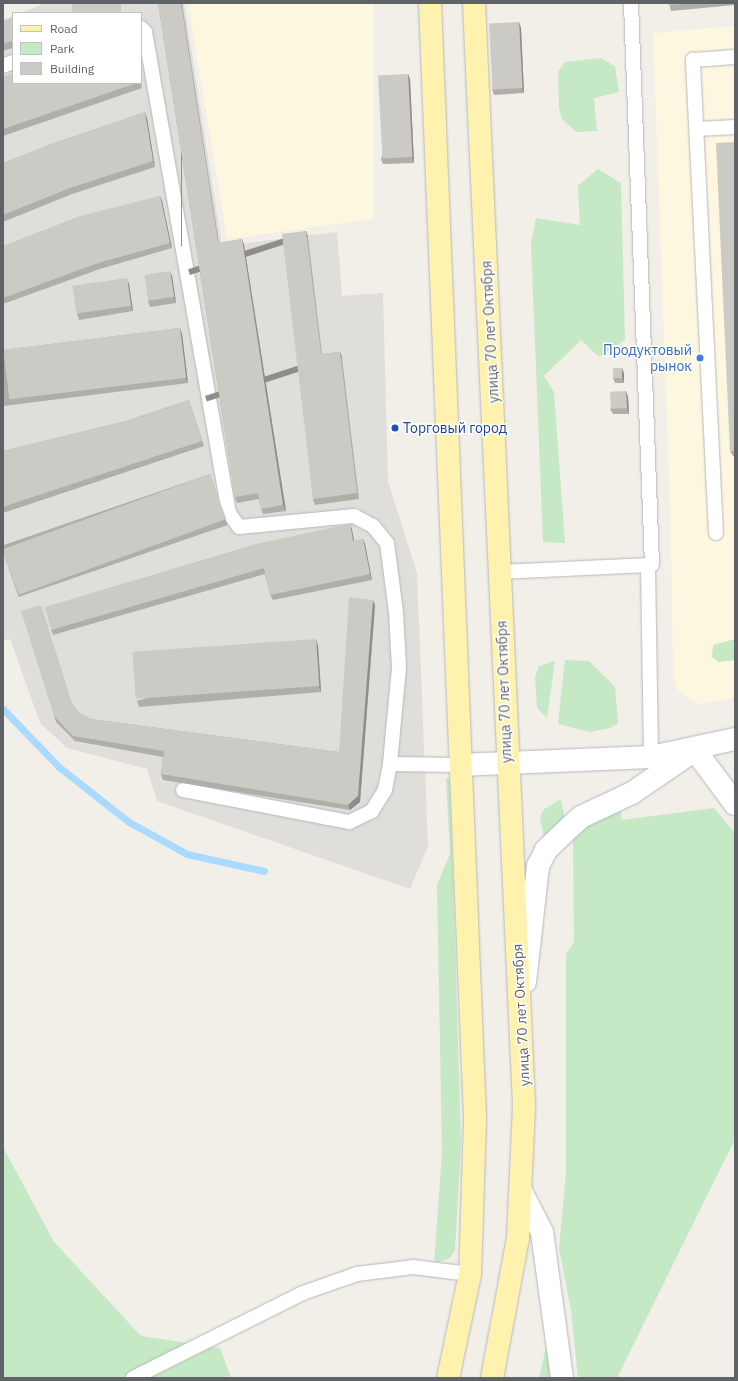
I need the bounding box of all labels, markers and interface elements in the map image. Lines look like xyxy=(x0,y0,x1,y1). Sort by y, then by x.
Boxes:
legend xyxy=(12,12,142,84)
text: Road xyxy=(50,21,78,36)
text: Park xyxy=(50,41,74,56)
text: Building xyxy=(50,61,94,76)
street label: улица 70 лет Октября xyxy=(478,260,502,404)
place label: Продуктовый рынок xyxy=(603,342,692,374)
marker: Продуктовый рынок xyxy=(695,353,705,363)
place label: Торговый город xyxy=(403,420,507,436)
marker: Торговый город xyxy=(390,423,400,433)
street label: улица 70 лет Октября xyxy=(493,620,515,764)
street label: улица 70 лет Октября xyxy=(509,943,533,1087)

